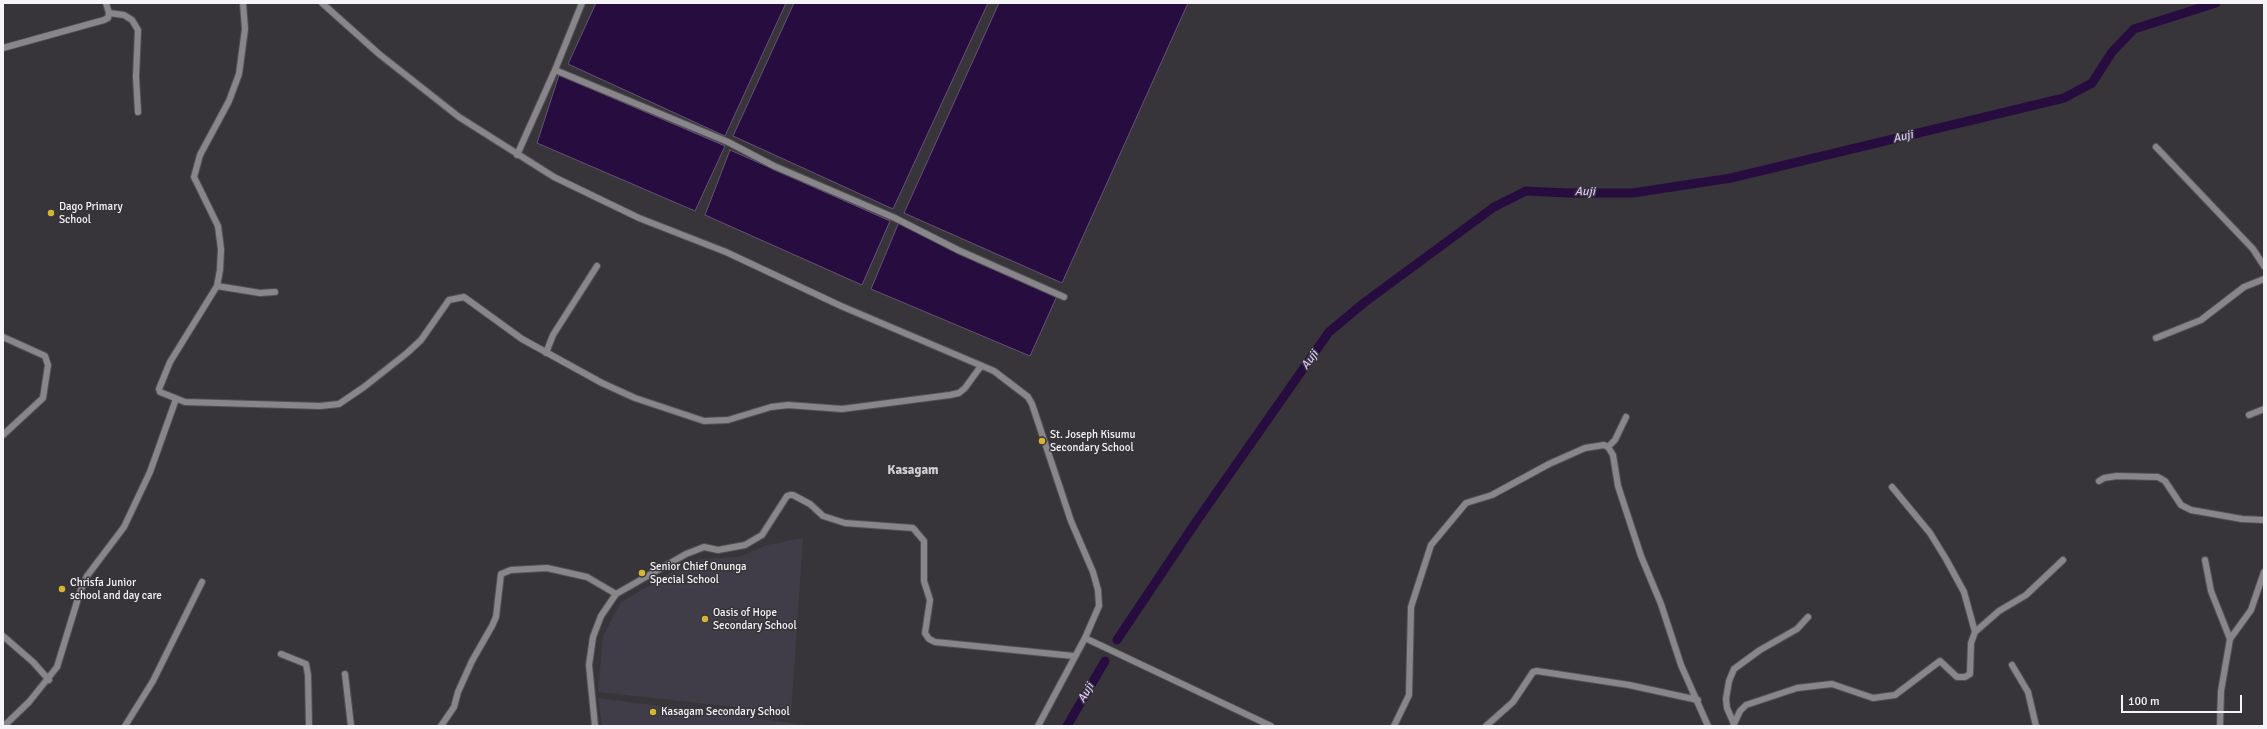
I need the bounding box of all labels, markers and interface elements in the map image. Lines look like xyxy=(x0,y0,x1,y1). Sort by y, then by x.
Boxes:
water label: Auji xyxy=(1891,128,1915,146)
water label: Auji xyxy=(1575,185,1595,199)
place label: Dago Primary School xyxy=(59,200,123,226)
marker: Dago Primary School xyxy=(46,208,56,218)
water label: Auji xyxy=(1298,348,1322,372)
place label: St. Joseph Kisumu Secondary School xyxy=(1050,428,1136,454)
marker: St. Joseph Kisumu Secondary School xyxy=(1037,436,1047,446)
district label: Kasagam xyxy=(887,463,939,479)
place label: Senior Chief Onunga Special School xyxy=(650,560,747,586)
marker: Senior Chief Onunga Special School xyxy=(637,568,647,578)
place label: Chrisfa Junior school and day care xyxy=(70,576,162,602)
marker: Chrisfa Junior school and day care xyxy=(57,584,67,594)
place label: Oasis of Hope Secondary School xyxy=(713,606,797,632)
marker: Oasis of Hope Secondary School xyxy=(700,614,710,624)
water label: Auji xyxy=(1075,681,1097,705)
scale bar xyxy=(2123,687,2244,713)
text: 100 m xyxy=(2128,694,2160,709)
place label: Kasagam Secondary School xyxy=(661,705,790,719)
marker: Kasagam Secondary School xyxy=(648,707,658,717)

